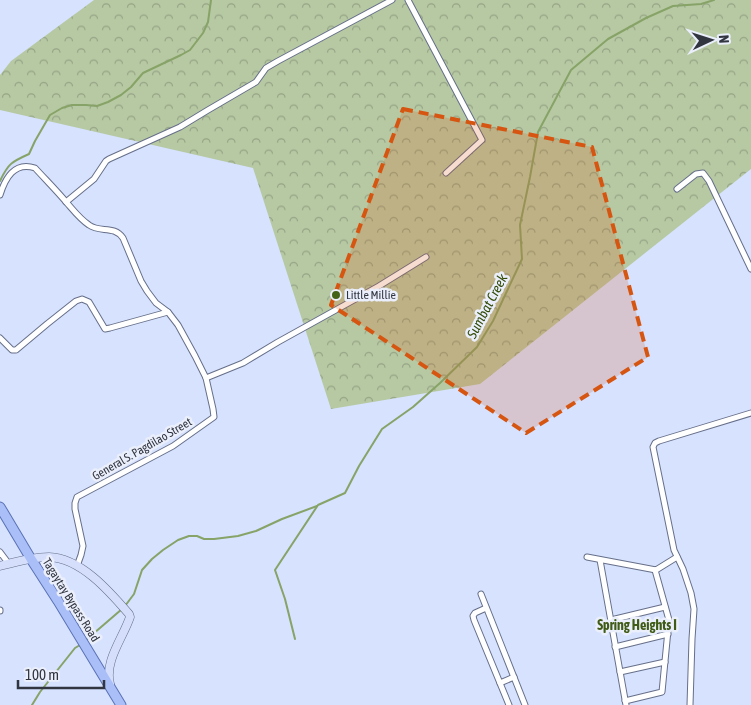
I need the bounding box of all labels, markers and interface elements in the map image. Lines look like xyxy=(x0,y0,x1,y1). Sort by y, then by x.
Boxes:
north arrow xyxy=(686,15,736,65)
text: N xyxy=(716,34,732,44)
water label: Sumbat Creek xyxy=(463,270,511,342)
place label: Little Millie xyxy=(346,288,396,302)
marker: Little Millie xyxy=(330,289,342,301)
street label: General S. Pagdilao Street xyxy=(90,415,195,483)
street label: Tagaytay Bypass Road xyxy=(40,556,102,644)
district label: Spring Heights I xyxy=(597,617,677,633)
scale bar xyxy=(18,658,104,690)
text: 100 m xyxy=(25,666,59,683)

